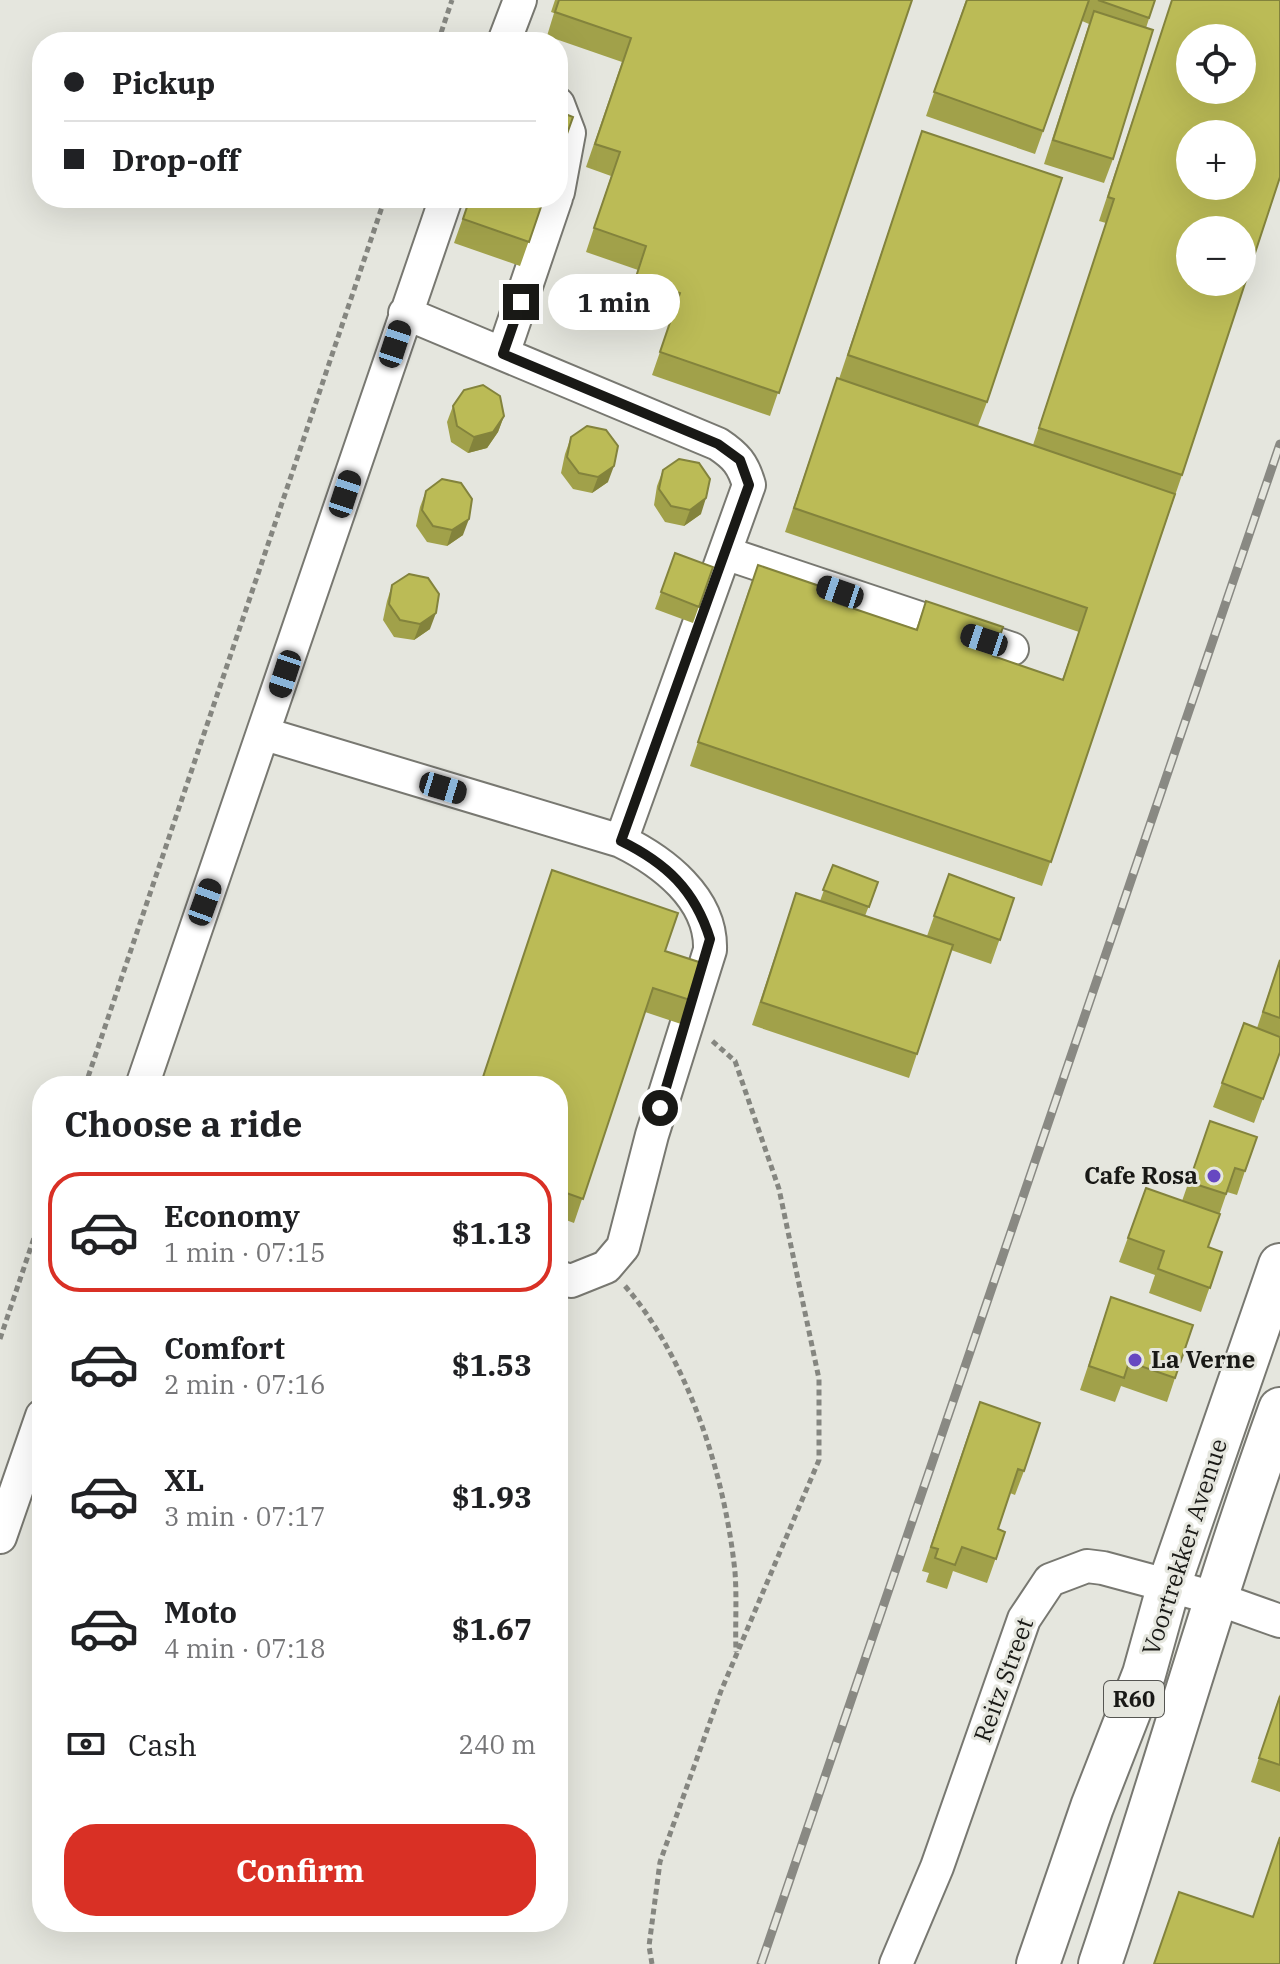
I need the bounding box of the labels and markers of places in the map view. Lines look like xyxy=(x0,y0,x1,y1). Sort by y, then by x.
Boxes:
place label: Cafe Rosa xyxy=(1084,1159,1198,1191)
marker: Cafe Rosa xyxy=(1205,1167,1223,1185)
place label: La Verne xyxy=(1151,1343,1255,1375)
marker: La Verne xyxy=(1126,1351,1144,1369)

